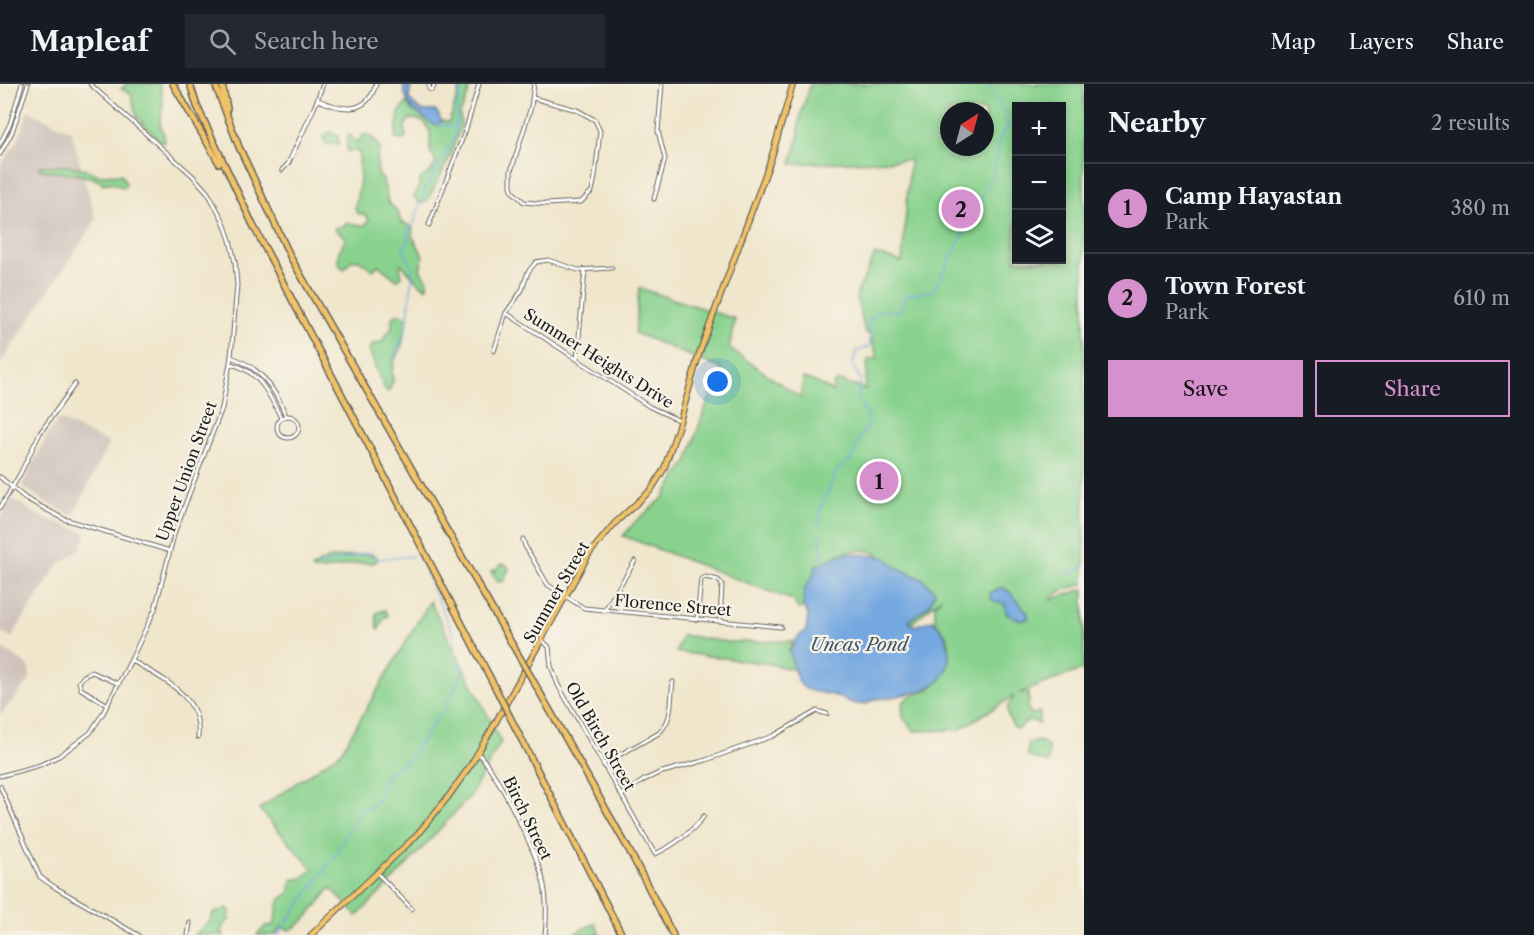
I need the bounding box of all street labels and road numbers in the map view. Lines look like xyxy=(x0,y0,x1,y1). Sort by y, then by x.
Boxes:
street label: Summer Heights Drive xyxy=(520,304,678,412)
street label: Upper Union Street xyxy=(151,398,221,544)
street label: Summer Street xyxy=(519,537,593,646)
street label: Florence Street xyxy=(614,590,733,620)
street label: Old Birch Street xyxy=(562,678,640,794)
street label: Birch Street xyxy=(499,773,557,863)

